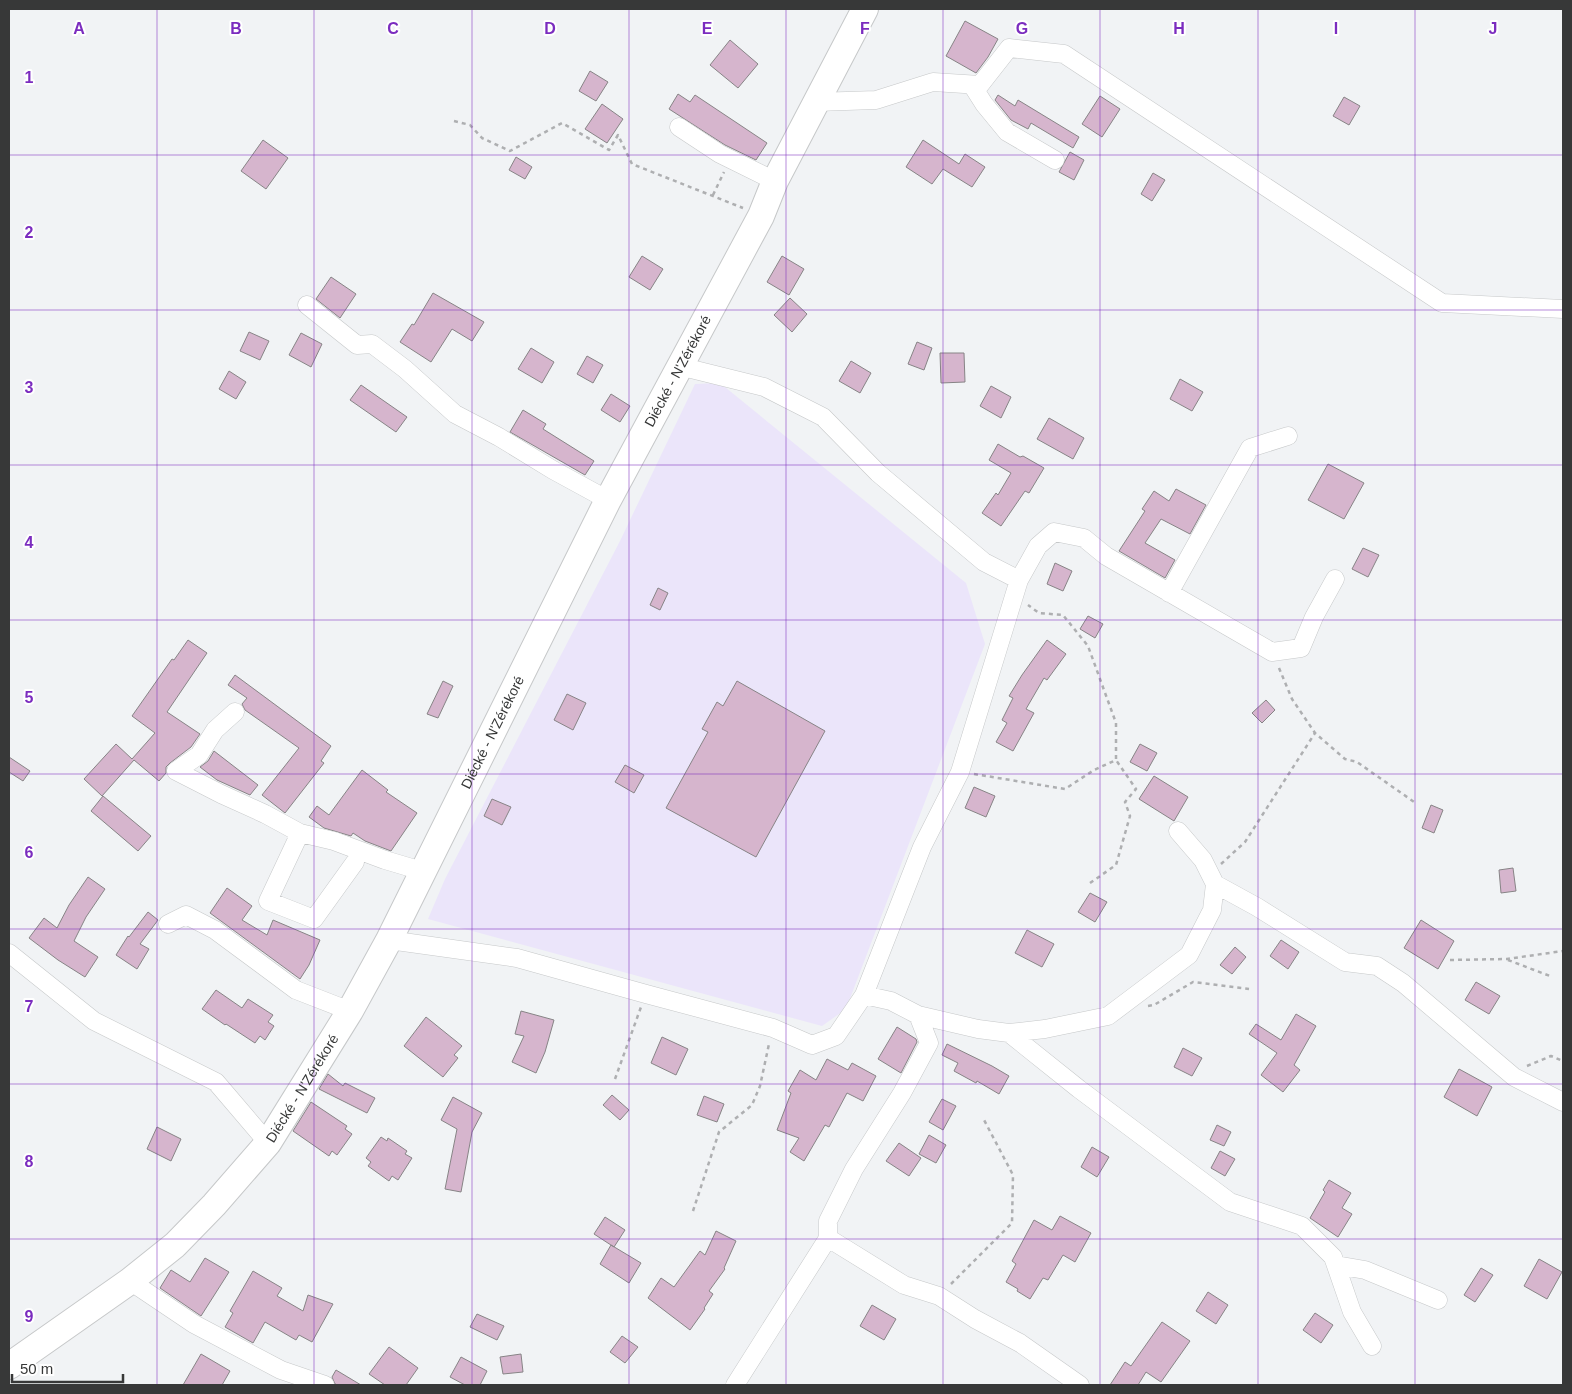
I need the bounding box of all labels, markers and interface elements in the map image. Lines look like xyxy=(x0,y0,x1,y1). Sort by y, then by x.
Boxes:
text: A xyxy=(73,20,85,37)
text: B xyxy=(230,20,242,37)
text: C xyxy=(387,20,399,37)
text: D xyxy=(544,20,556,37)
text: E xyxy=(702,20,713,37)
text: F xyxy=(860,20,870,37)
text: G xyxy=(1016,20,1028,37)
text: H xyxy=(1173,20,1185,37)
text: I xyxy=(1334,20,1338,37)
text: J xyxy=(1489,20,1497,37)
text: 1 xyxy=(25,69,34,86)
text: 2 xyxy=(25,224,34,241)
street label: Diécké - N'Zérékoré xyxy=(641,312,714,429)
text: 3 xyxy=(25,379,34,396)
text: 4 xyxy=(25,534,34,551)
street label: Diécké - N'Zérékoré xyxy=(458,673,527,791)
text: 5 xyxy=(25,689,34,706)
text: 6 xyxy=(25,844,34,861)
text: 7 xyxy=(25,998,34,1015)
street label: Diécké - N'Zérékoré xyxy=(262,1031,342,1145)
text: 8 xyxy=(25,1153,34,1170)
text: 9 xyxy=(25,1308,34,1325)
scale bar xyxy=(12,1352,124,1384)
text: 50 m xyxy=(20,1360,53,1377)

